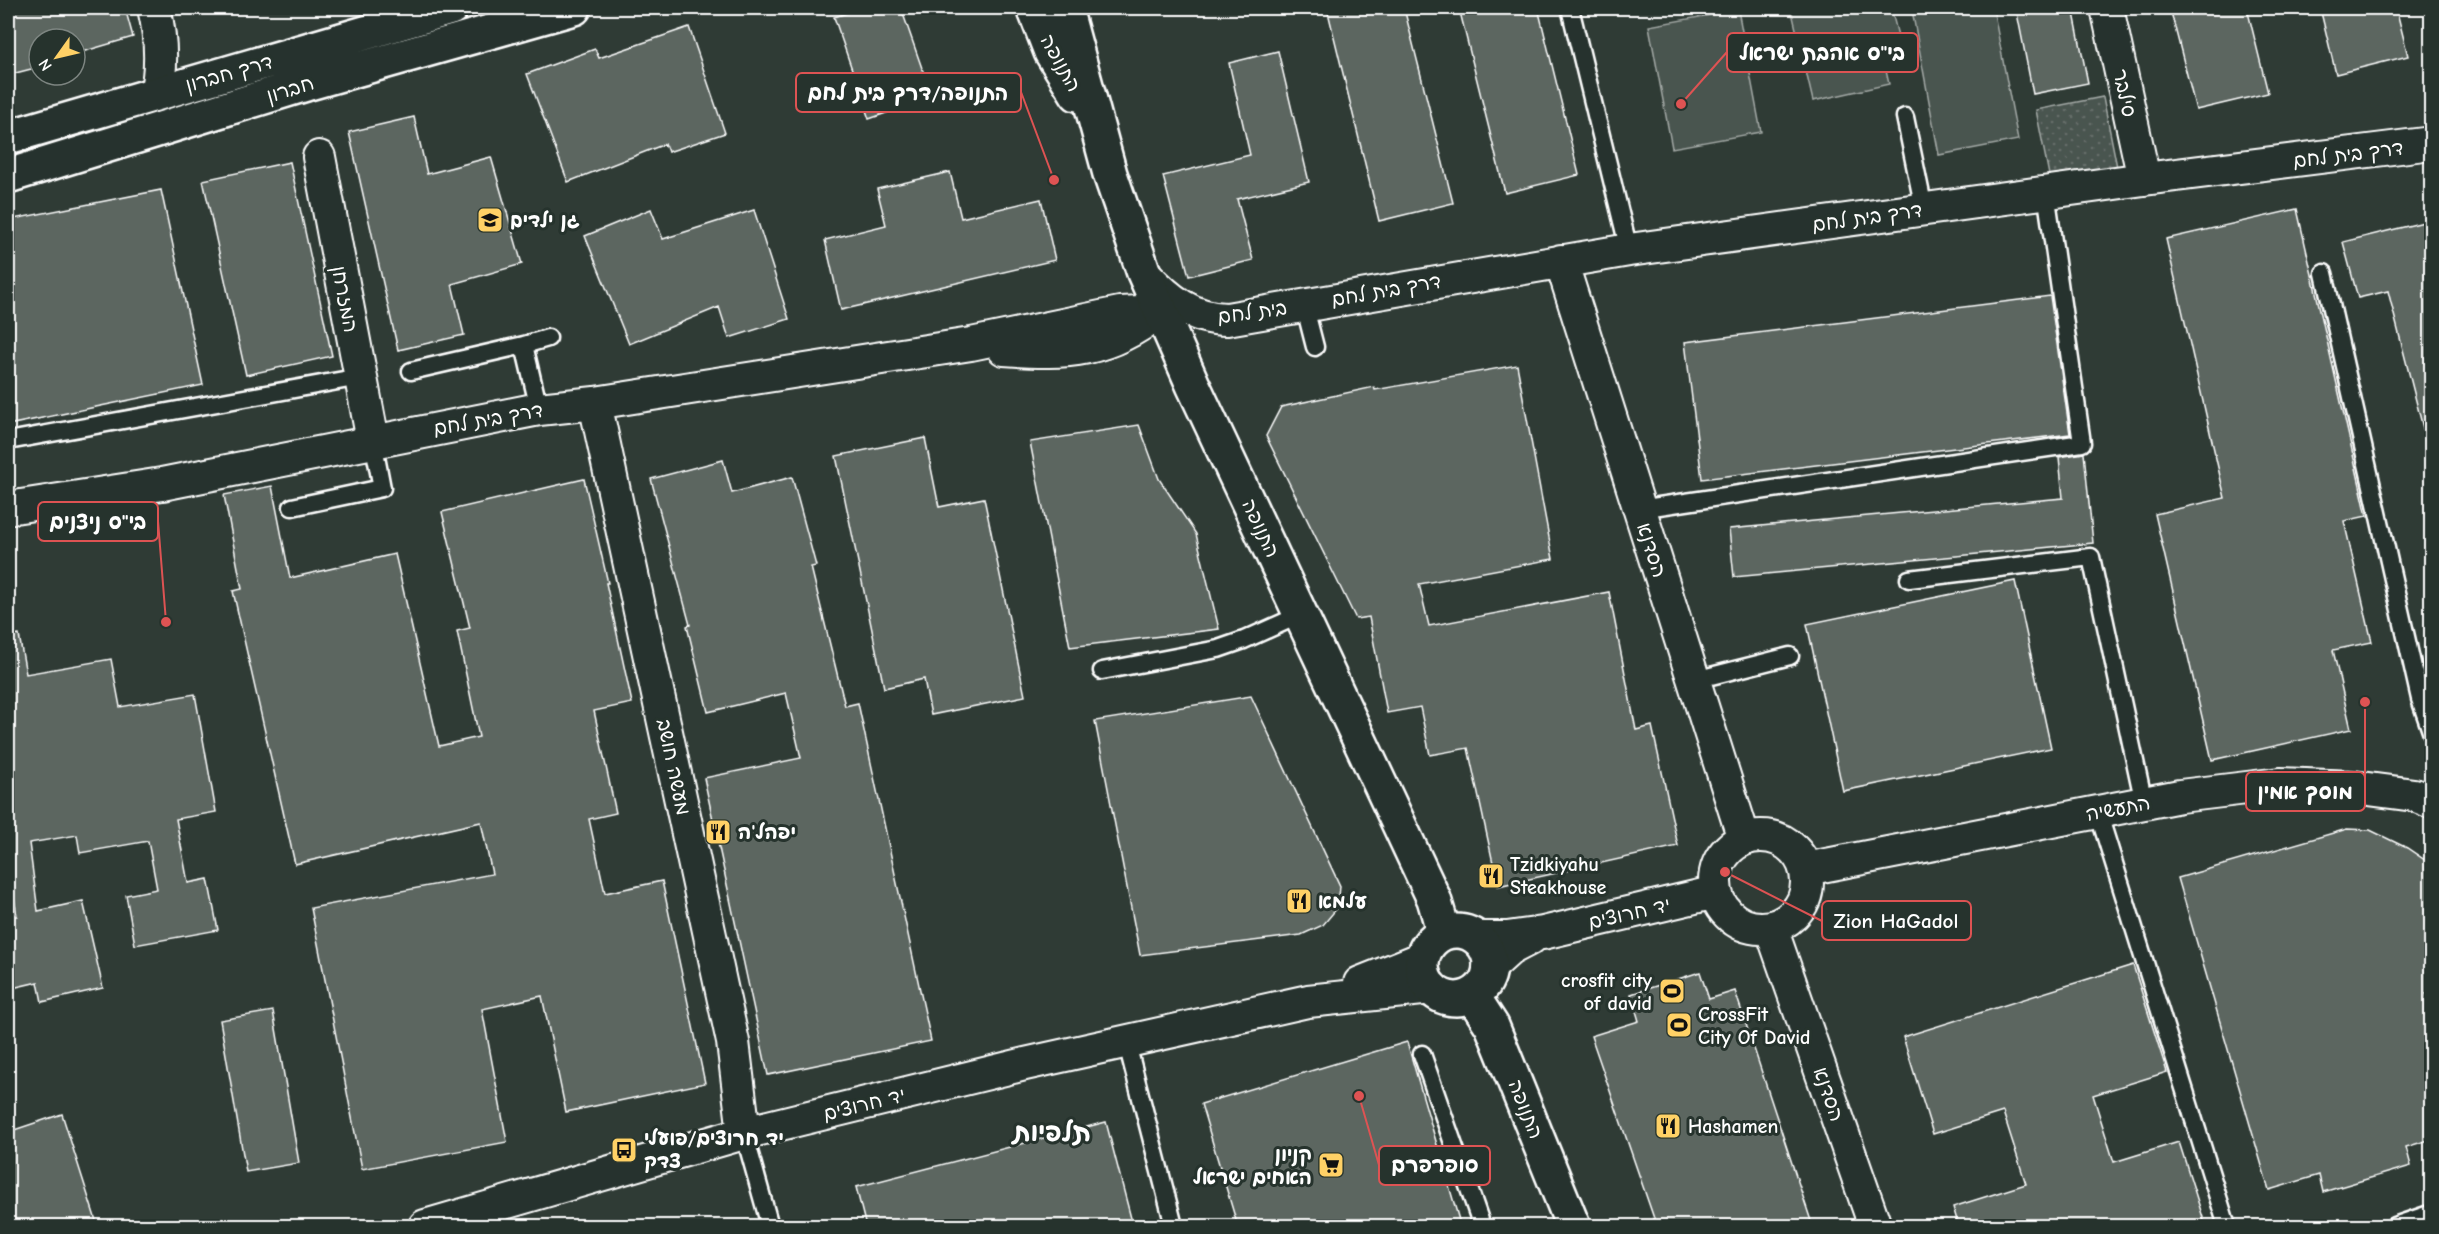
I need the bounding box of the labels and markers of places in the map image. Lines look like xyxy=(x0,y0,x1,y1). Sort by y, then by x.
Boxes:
callout: בי"ס אהבת ישראל xyxy=(1727,33,1918,72)
callout: התנופה/דרך בית לחם xyxy=(796,73,1021,112)
school or university icon: גן ילדים xyxy=(475,205,505,235)
place label: גן ילדים xyxy=(510,209,580,232)
callout: בי"ס ניצנים xyxy=(38,502,158,541)
callout: מוסך אמין xyxy=(2246,772,2365,811)
restaurant icon: יפהל'ה xyxy=(703,817,733,847)
place label: יפהל'ה xyxy=(738,821,796,844)
place label: Tzidkiyahu Steakhouse xyxy=(1510,853,1606,899)
restaurant icon: Tzidkiyahu Steakhouse xyxy=(1476,861,1506,891)
restaurant icon: עלמא xyxy=(1284,886,1314,916)
place label: עלמא xyxy=(1318,890,1367,913)
callout: Zion HaGadol xyxy=(1822,901,1971,940)
place label: crosfit city of david xyxy=(1561,969,1653,1015)
sports icon: crosfit city of david xyxy=(1657,976,1687,1006)
place label: CrossFit City Of David xyxy=(1698,1003,1810,1049)
sports icon: CrossFit City Of David xyxy=(1664,1010,1694,1040)
restaurant icon: Hashamen xyxy=(1653,1111,1683,1141)
place label: Hashamen xyxy=(1688,1115,1778,1138)
place label: יד חרוצים/פועלי צדק xyxy=(644,1127,784,1173)
bus stop icon: יד חרוצים/פועלי צדק xyxy=(609,1135,639,1165)
place label: קניון האחים ישראל xyxy=(1193,1143,1312,1189)
callout: סופרפרם xyxy=(1379,1146,1490,1185)
supermarket icon: קניון האחים ישראל xyxy=(1316,1150,1346,1180)

